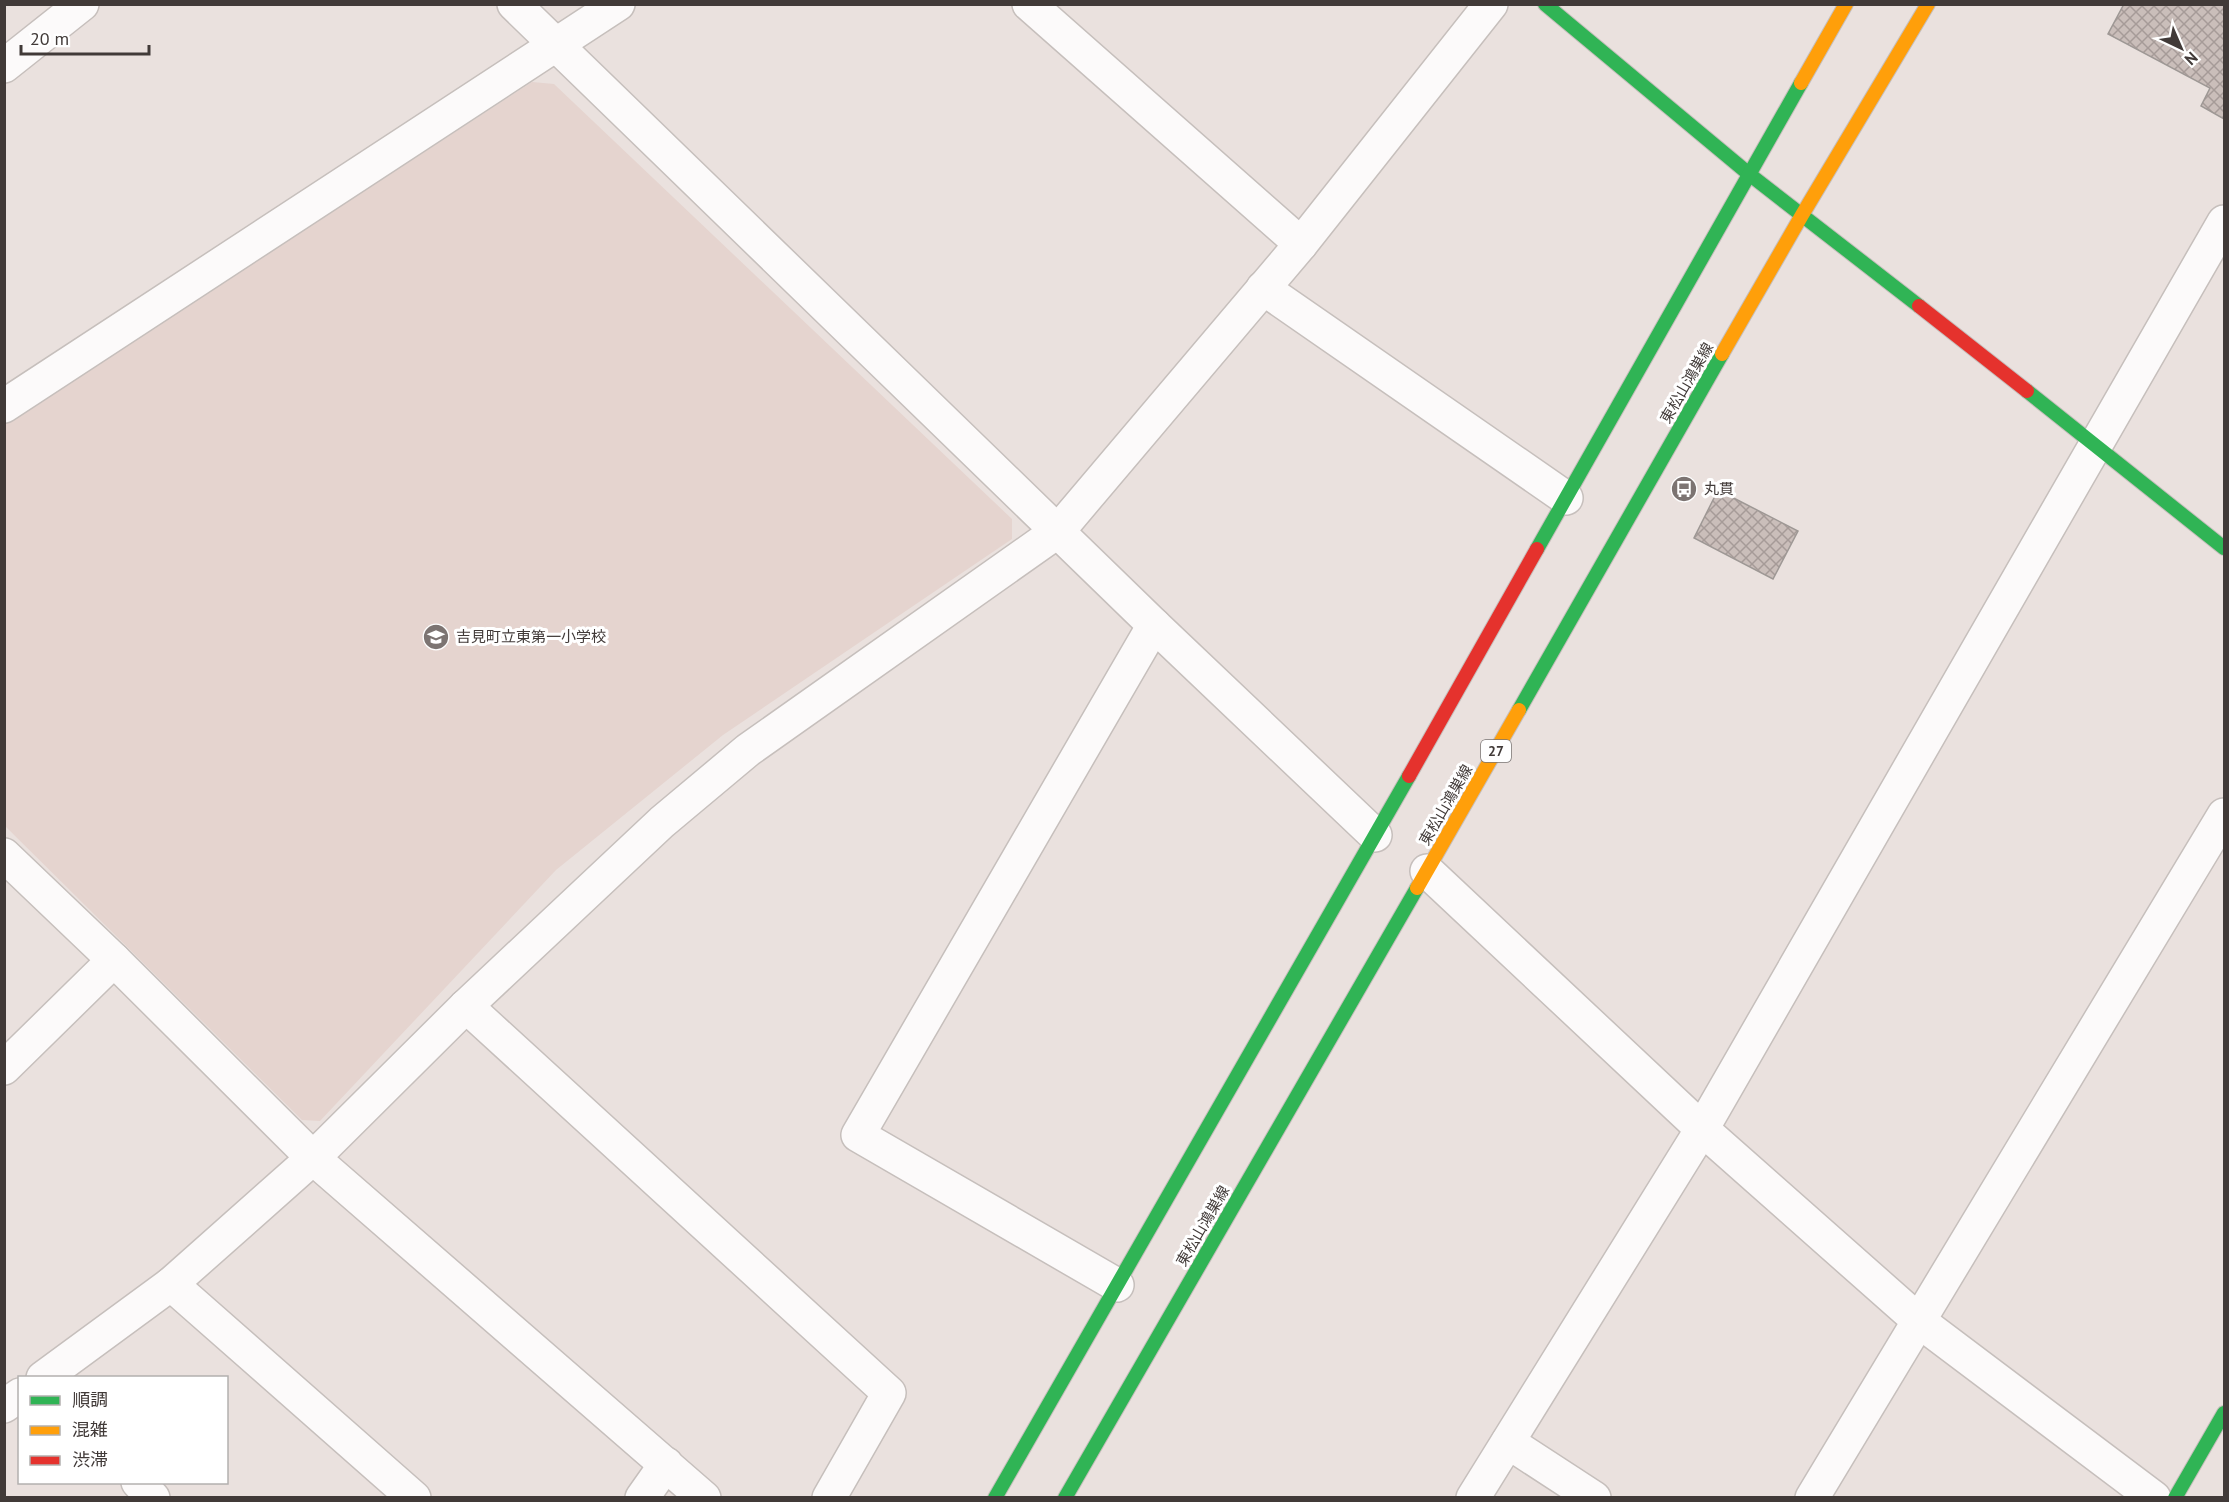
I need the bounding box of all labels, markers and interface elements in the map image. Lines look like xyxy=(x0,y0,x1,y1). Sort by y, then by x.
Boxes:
scale bar xyxy=(21,18,148,56)
north arrow xyxy=(2151,18,2211,78)
text: 20 m xyxy=(30,27,69,50)
text: N xyxy=(2181,48,2202,70)
street label: 東松山鴻巣線 xyxy=(1656,339,1717,426)
bus stop icon: 丸貫 xyxy=(1669,474,1699,504)
place label: 丸貫 xyxy=(1704,479,1734,498)
school or university icon: 吉見町立東第一小学校 xyxy=(421,622,451,652)
place label: 吉見町立東第一小学校 xyxy=(456,627,606,646)
road number: 27 xyxy=(1481,740,1511,762)
street label: 東松山鴻巣線 xyxy=(1415,761,1476,848)
street label: 東松山鴻巣線 xyxy=(1172,1182,1233,1269)
legend xyxy=(18,1376,228,1484)
text: 順調 xyxy=(72,1388,108,1411)
text: 混雑 xyxy=(72,1418,108,1441)
text: 渋滞 xyxy=(72,1448,108,1471)

